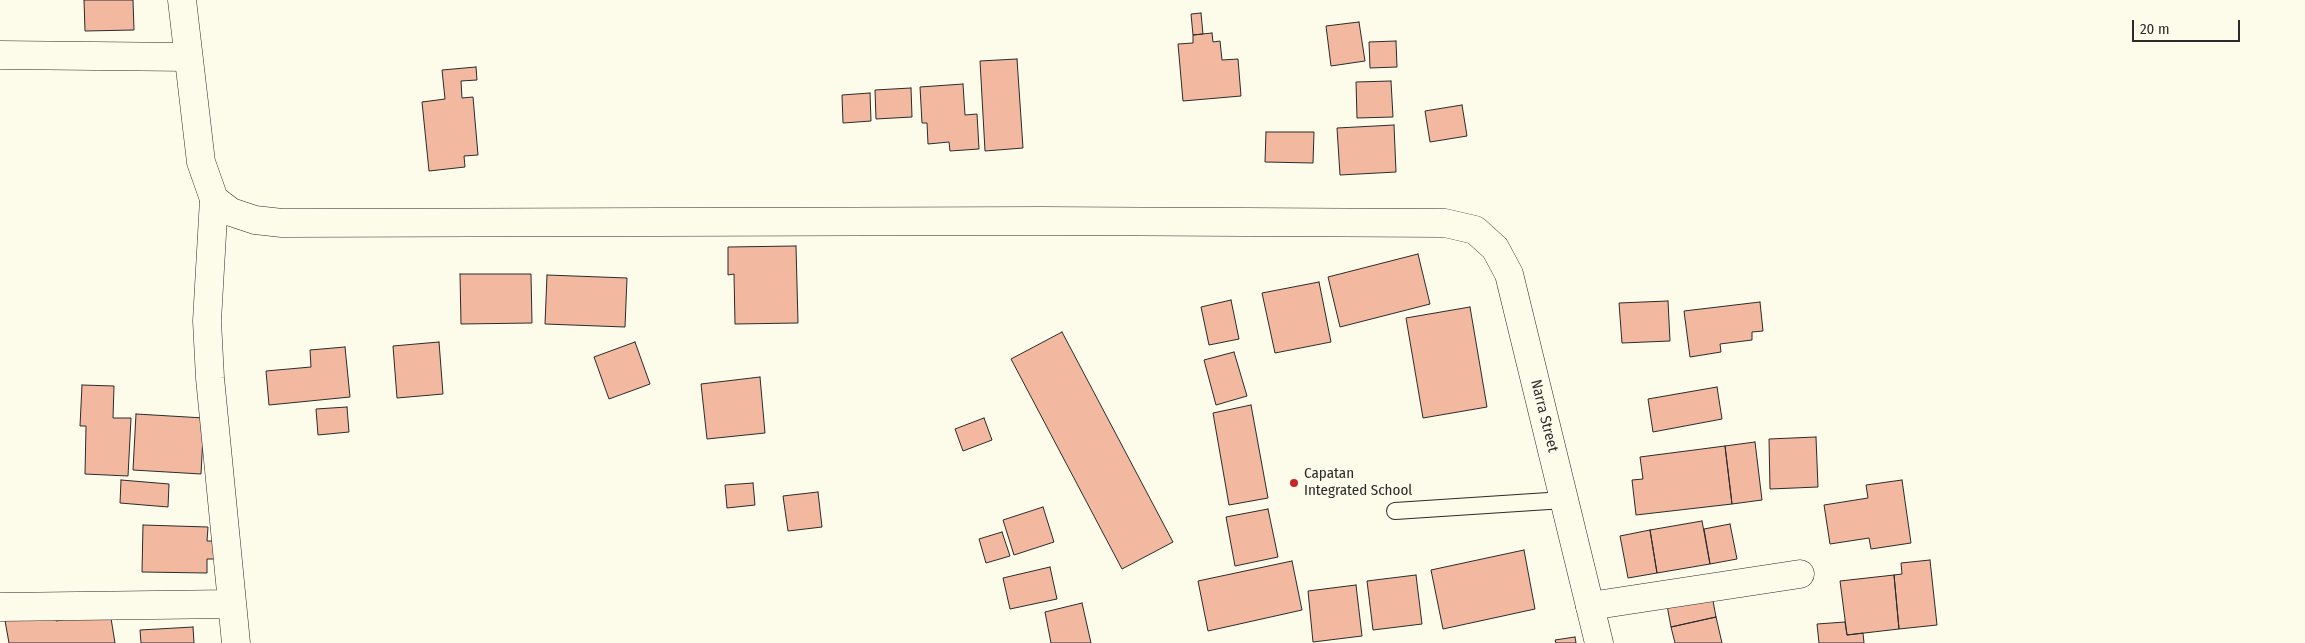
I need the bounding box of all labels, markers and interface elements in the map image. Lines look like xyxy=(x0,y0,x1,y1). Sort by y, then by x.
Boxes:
scale bar xyxy=(2135,10,2242,42)
text: 20 m xyxy=(2140,20,2170,38)
street label: Narra Street xyxy=(1526,378,1562,454)
place label: Capatan Integrated School xyxy=(1304,465,1412,500)
marker: Capatan Integrated School xyxy=(1288,477,1300,489)

